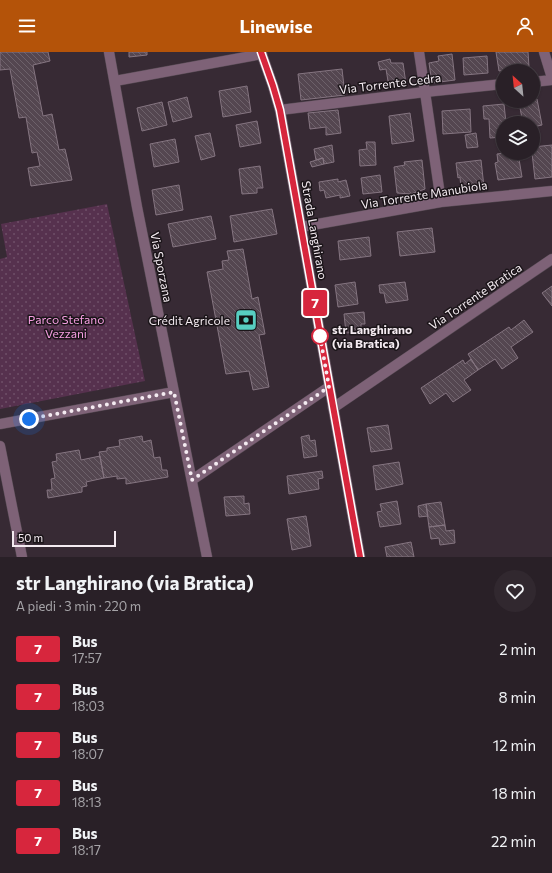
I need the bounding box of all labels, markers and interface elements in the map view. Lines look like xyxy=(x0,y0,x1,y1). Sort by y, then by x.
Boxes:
icon: menu xyxy=(16,15,38,37)
text: Linewise xyxy=(240,15,312,37)
icon: person xyxy=(514,15,536,37)
north arrow xyxy=(496,64,540,108)
map controls xyxy=(496,64,540,160)
street label: Via Torrente Cedra xyxy=(338,70,442,96)
button: layers xyxy=(496,116,540,160)
street label: Via Torrente Manubiola xyxy=(360,177,488,211)
street label: Strada Langhirano xyxy=(299,180,331,280)
street label: Via Sporzana xyxy=(148,231,176,303)
street label: Via Torrente Bratica xyxy=(426,260,524,332)
line badge: 7 xyxy=(302,290,328,316)
text: 7 xyxy=(311,294,319,311)
bank icon: Crédit Agricole xyxy=(233,307,259,333)
park label: Parco Stefano Vezzani xyxy=(28,312,104,340)
place label: Crédit Agricole xyxy=(149,313,230,327)
place label: str Langhirano (via Bratica) xyxy=(332,322,412,350)
marker: str Langhirano (via Bratica) xyxy=(311,327,329,345)
your location xyxy=(19,409,39,429)
scale bar xyxy=(12,529,116,548)
text: 50 m xyxy=(18,531,43,544)
button: heart xyxy=(494,570,536,612)
text: str Langhirano (via Bratica) xyxy=(16,571,254,594)
text: A piedi · 3 min · 220 m xyxy=(16,598,141,614)
text: Bus xyxy=(72,632,97,650)
text: 7 xyxy=(34,640,42,657)
text: 2 min xyxy=(499,640,536,658)
text: 17:57 xyxy=(72,650,102,666)
text: Bus xyxy=(72,680,97,698)
text: 7 xyxy=(34,688,42,705)
text: 8 min xyxy=(498,688,536,706)
text: 18:03 xyxy=(72,698,104,714)
text: Bus xyxy=(72,728,97,746)
text: 7 xyxy=(34,736,42,753)
text: 12 min xyxy=(493,736,536,754)
text: 18:07 xyxy=(72,746,104,762)
text: Bus xyxy=(72,776,97,794)
text: 7 xyxy=(34,784,42,801)
text: 18 min xyxy=(492,784,536,802)
text: 18:13 xyxy=(72,794,102,810)
text: Bus xyxy=(72,824,97,842)
text: 7 xyxy=(34,832,42,849)
text: 22 min xyxy=(491,832,536,850)
text: 18:17 xyxy=(72,842,101,858)

